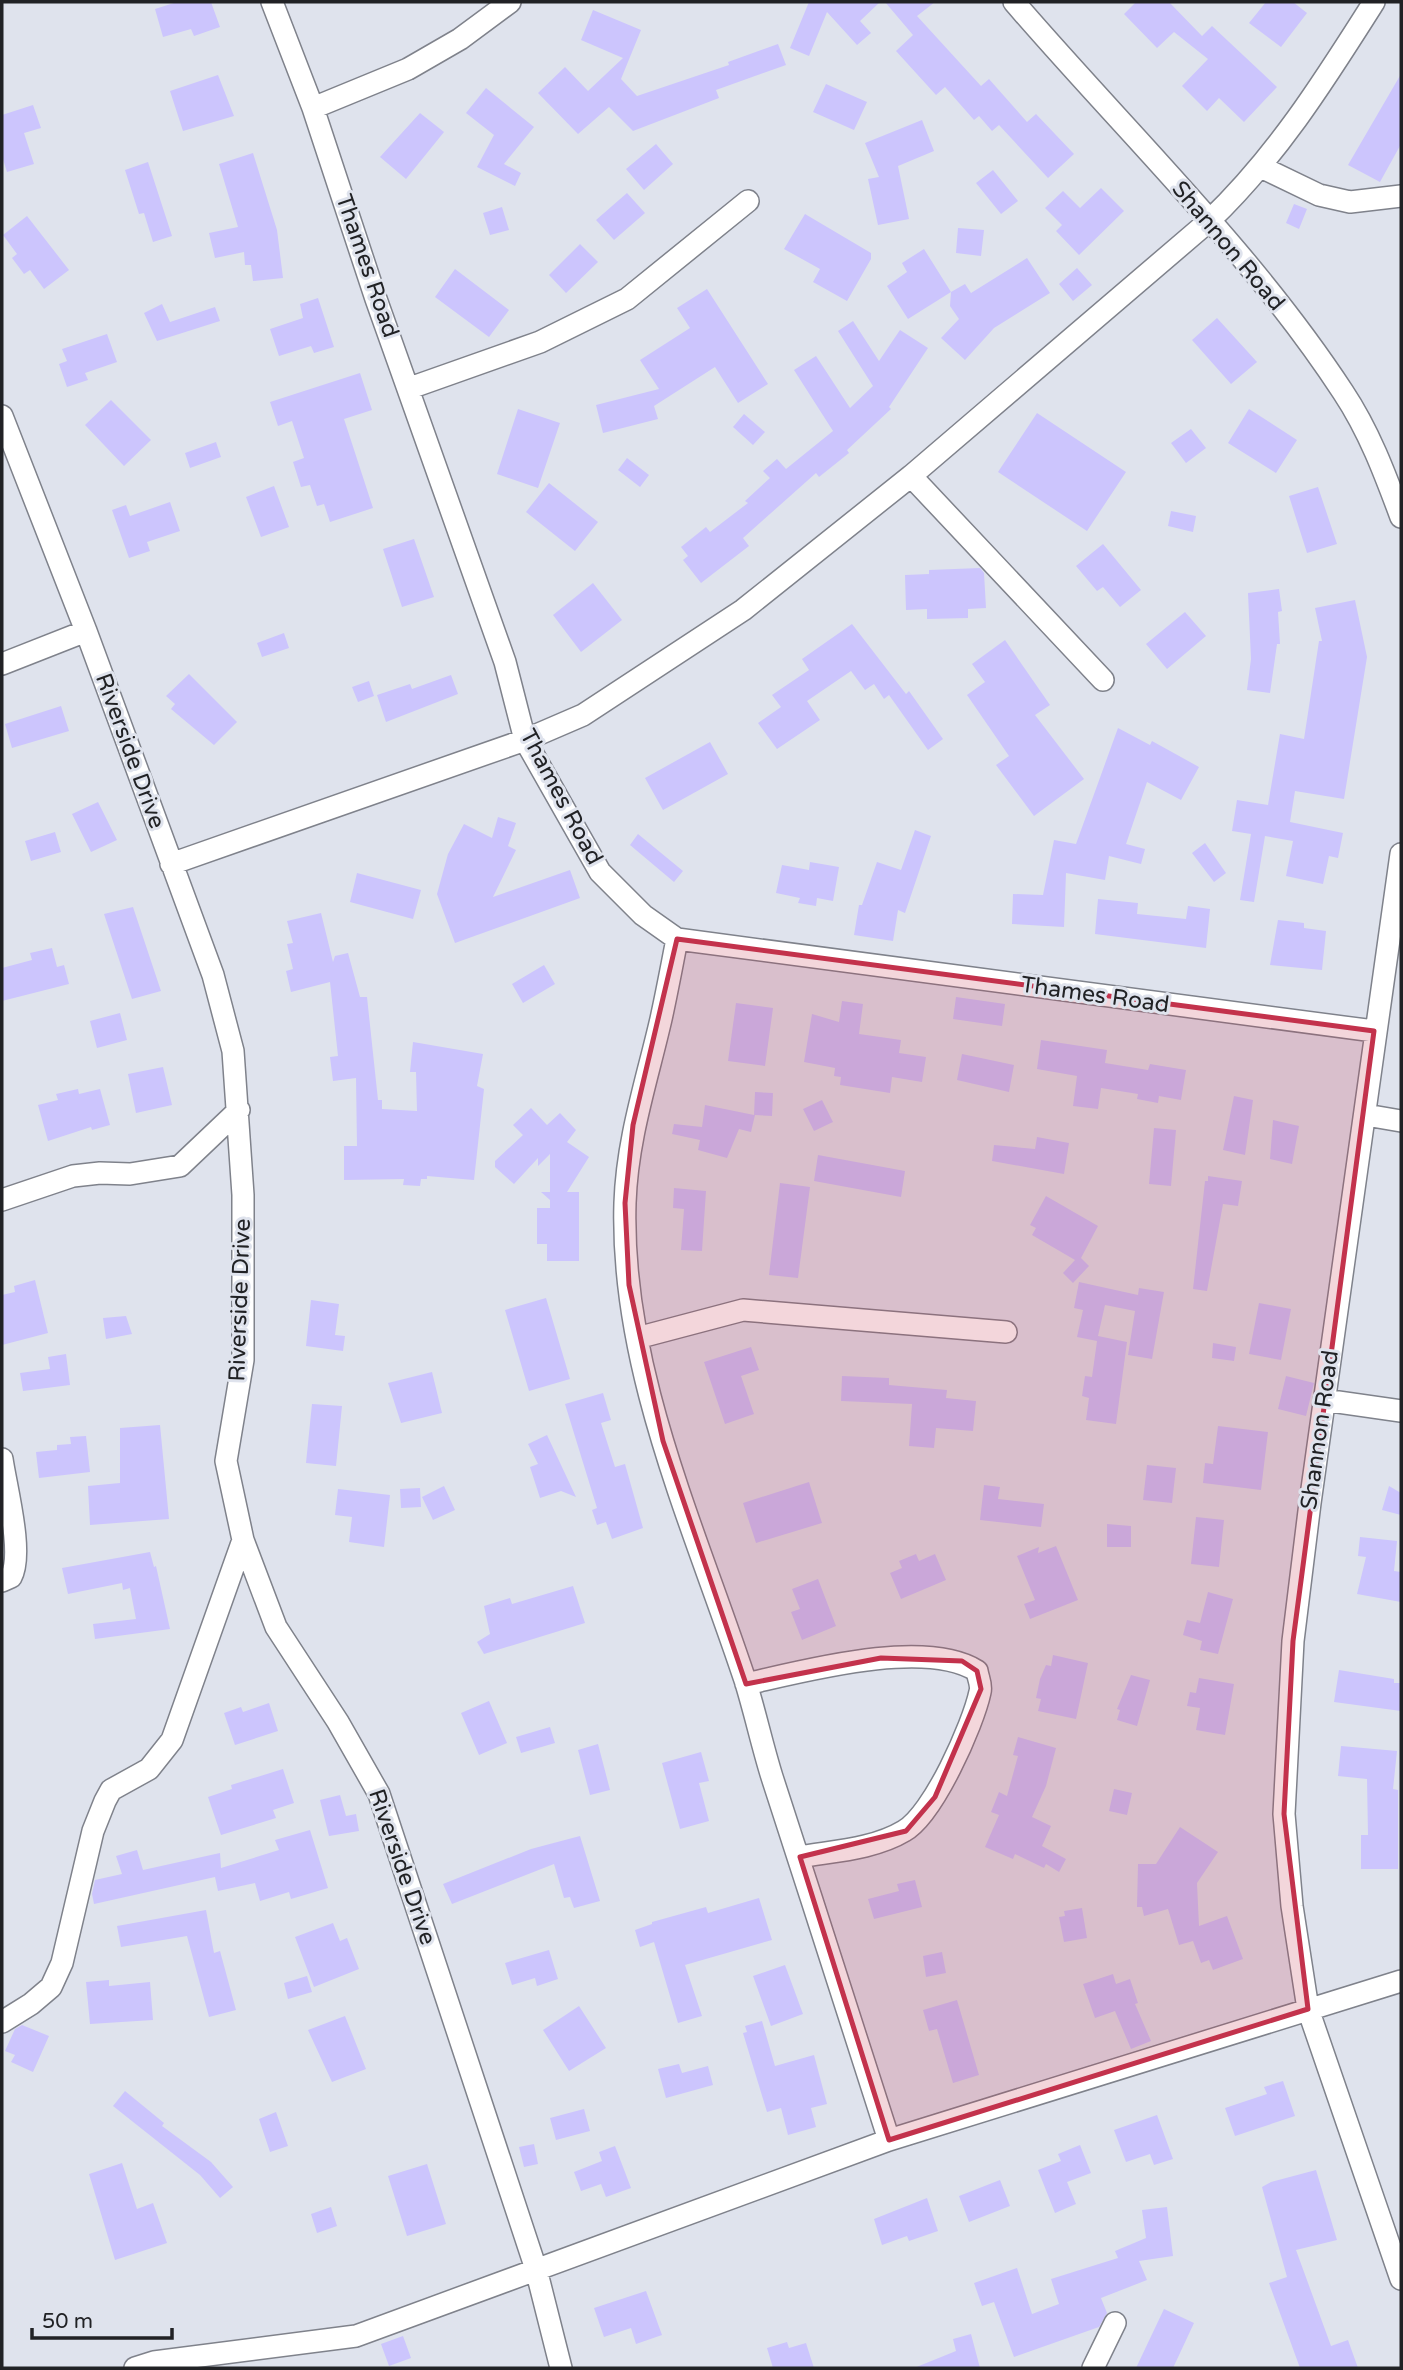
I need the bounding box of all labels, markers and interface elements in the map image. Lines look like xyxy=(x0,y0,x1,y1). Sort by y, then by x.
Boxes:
street label: Shannon Road xyxy=(1166,175,1290,317)
street label: Thames Road xyxy=(329,191,405,341)
street label: Riverside Drive xyxy=(89,670,171,832)
street label: Thames Road xyxy=(513,724,609,870)
street label: Thames Road xyxy=(1019,971,1171,1019)
street label: Riverside Drive xyxy=(223,1218,257,1382)
street label: Shannon Road xyxy=(1295,1348,1345,1512)
street label: Riverside Drive xyxy=(362,1785,442,1949)
scale bar xyxy=(32,2296,172,2340)
text: 50 m xyxy=(42,2309,93,2334)

